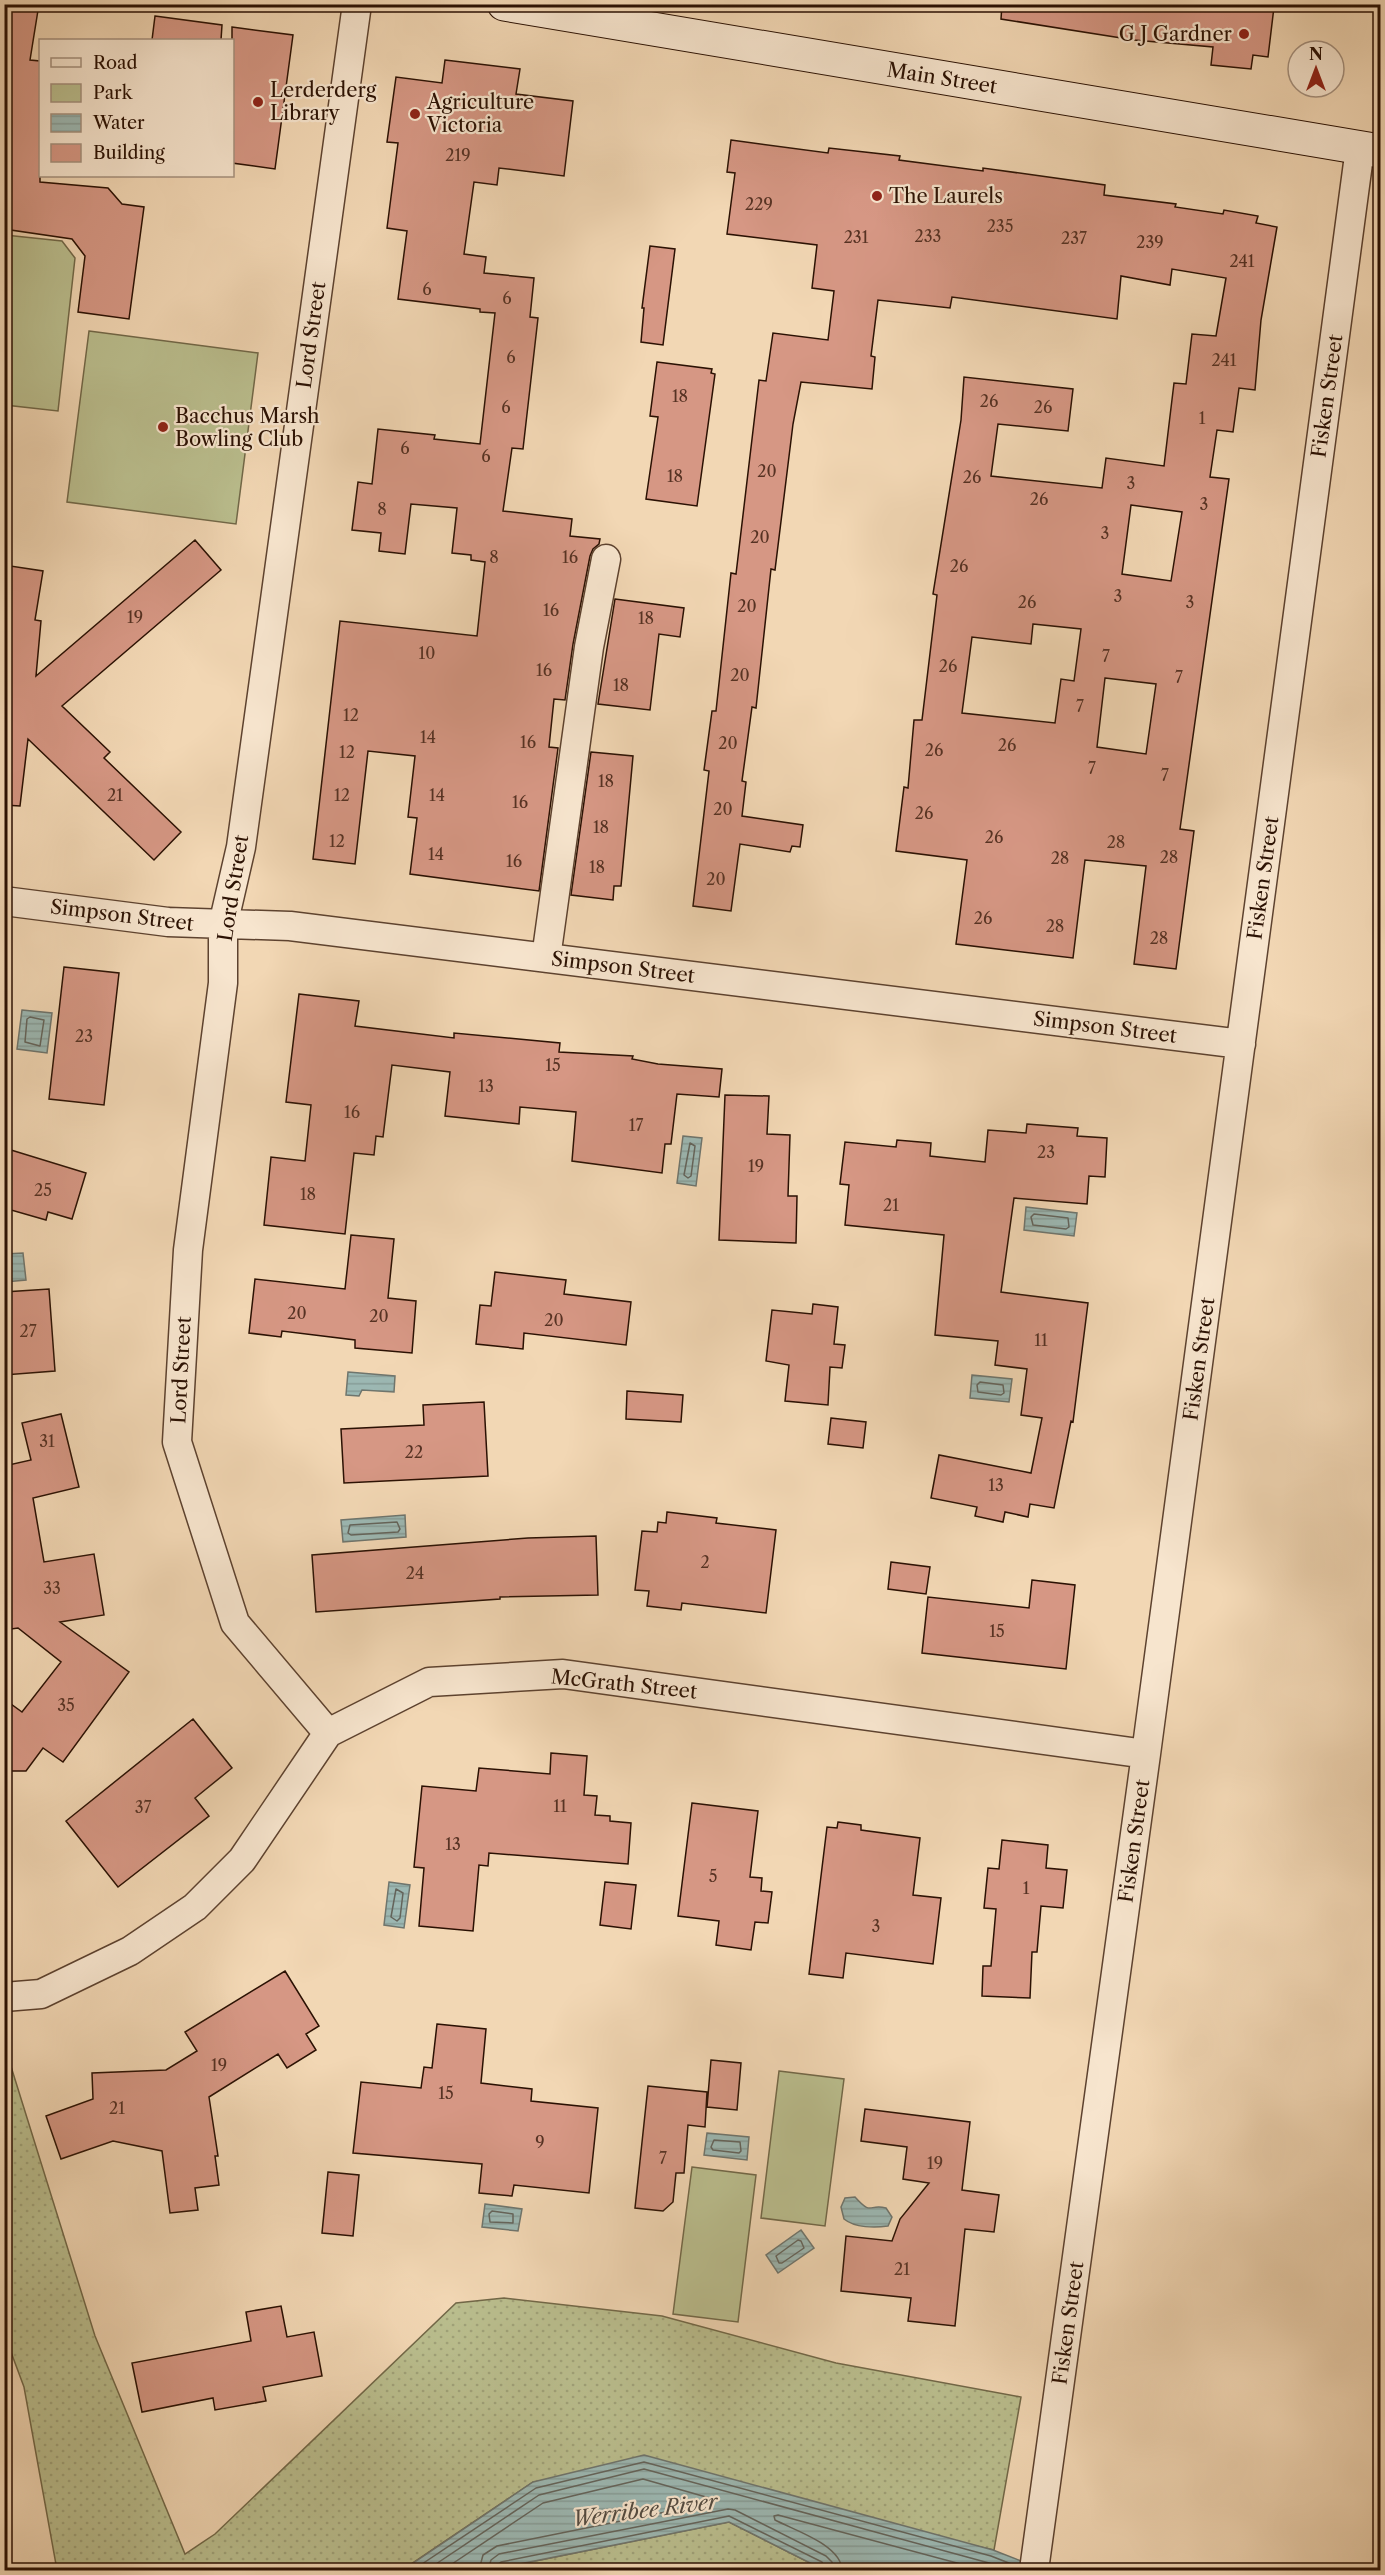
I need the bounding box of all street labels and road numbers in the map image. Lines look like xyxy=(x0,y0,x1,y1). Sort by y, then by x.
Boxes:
street label: Main Street xyxy=(885,57,999,99)
street label: Lord Street xyxy=(292,280,330,390)
street label: Fisken Street xyxy=(1306,333,1348,459)
street label: Fisken Street xyxy=(1242,815,1284,941)
street label: Lord Street xyxy=(213,833,253,943)
street label: Simpson Street xyxy=(49,894,195,936)
street label: Simpson Street xyxy=(550,946,696,988)
street label: Simpson Street xyxy=(1032,1006,1178,1048)
street label: Fisken Street xyxy=(1178,1296,1220,1422)
street label: Lord Street xyxy=(166,1316,196,1424)
street label: McGrath Street xyxy=(550,1664,698,1704)
street label: Fisken Street xyxy=(1113,1778,1155,1904)
street label: Fisken Street xyxy=(1047,2260,1089,2386)

